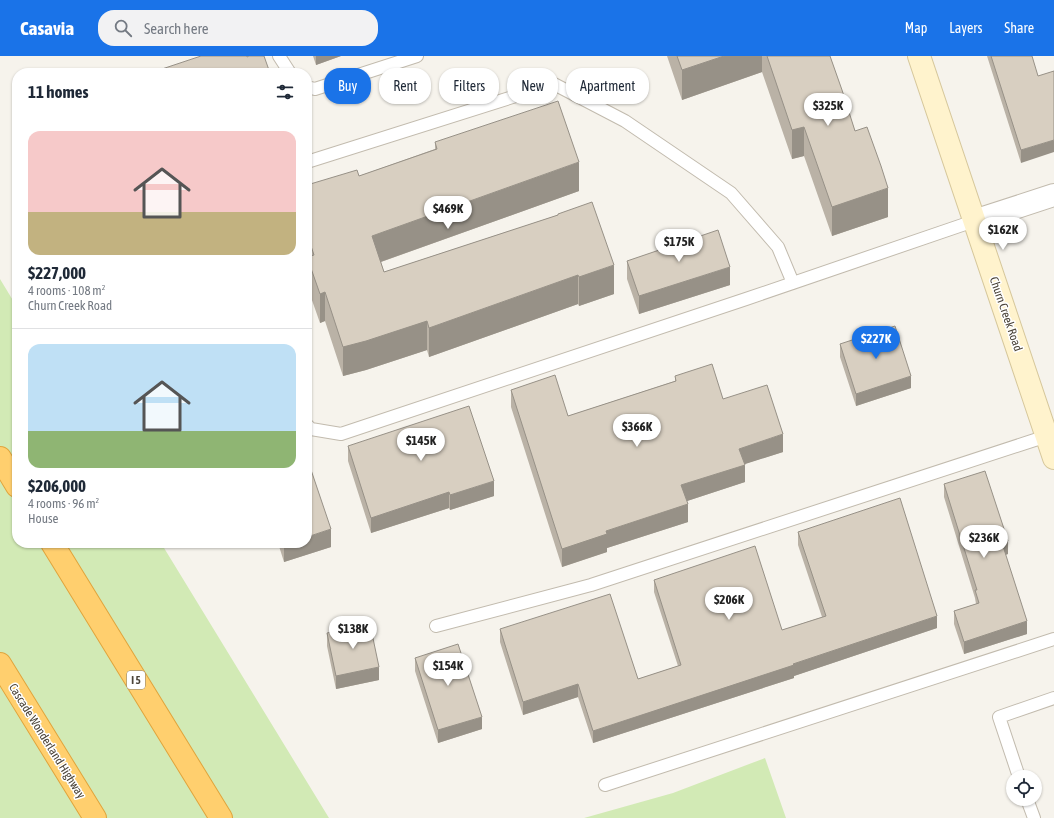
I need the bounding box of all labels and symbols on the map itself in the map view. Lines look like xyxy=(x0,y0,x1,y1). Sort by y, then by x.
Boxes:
pin: $325K xyxy=(800,93,856,127)
pin: $469K xyxy=(420,196,476,230)
pin: $162K xyxy=(975,217,1031,251)
pin: $175K xyxy=(651,229,707,263)
street label: Churn Creek Road xyxy=(987,275,1025,353)
pin: $227K xyxy=(848,326,904,360)
pin: $366K xyxy=(609,414,665,448)
pin: $145K xyxy=(393,428,449,462)
pin: $236K xyxy=(956,525,1012,559)
pin: $206K xyxy=(701,587,757,621)
pin: $138K xyxy=(325,616,381,650)
pin: $154K xyxy=(420,653,476,687)
road number: I 5 xyxy=(127,671,145,689)
street label: Cascade Wonderland Highway xyxy=(6,681,88,801)

